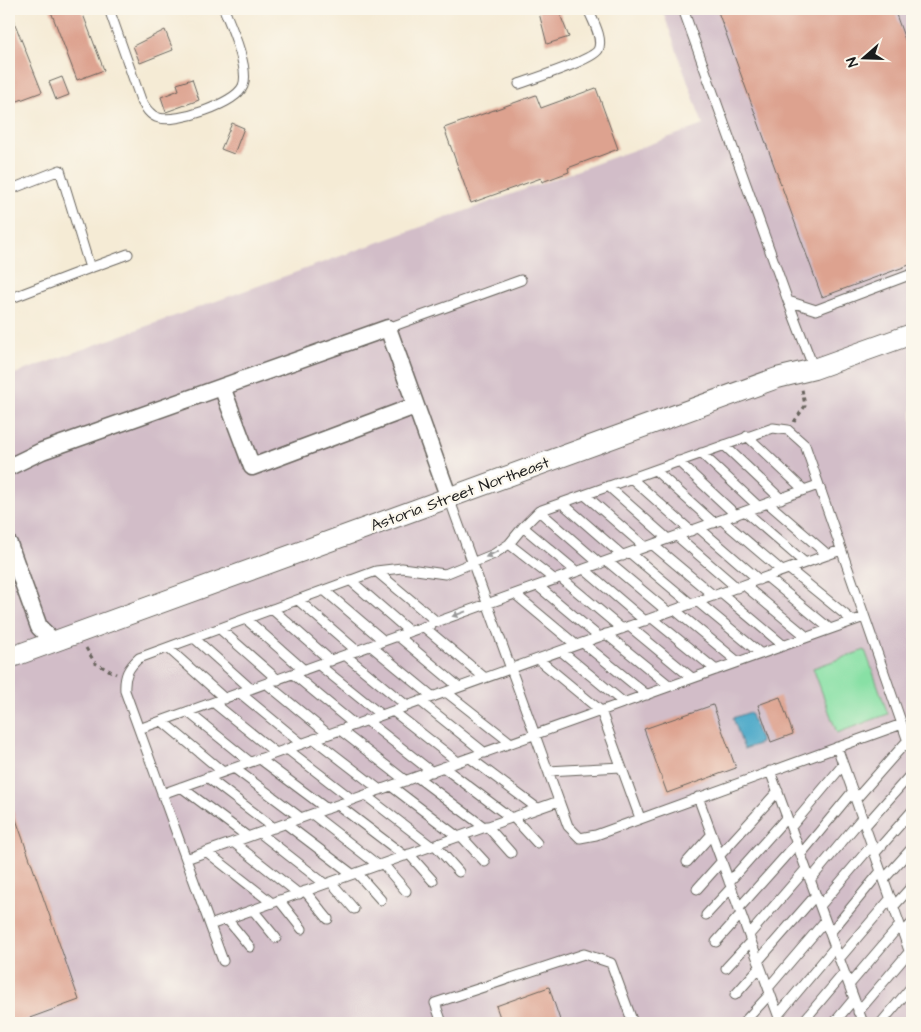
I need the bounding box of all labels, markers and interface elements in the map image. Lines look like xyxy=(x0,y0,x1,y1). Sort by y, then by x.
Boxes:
north arrow xyxy=(838,32,888,82)
text: N xyxy=(842,54,864,70)
street label: Astoria Street Northeast xyxy=(368,451,553,537)
one-way arrow xyxy=(485,550,499,558)
one-way arrow xyxy=(451,610,466,618)

